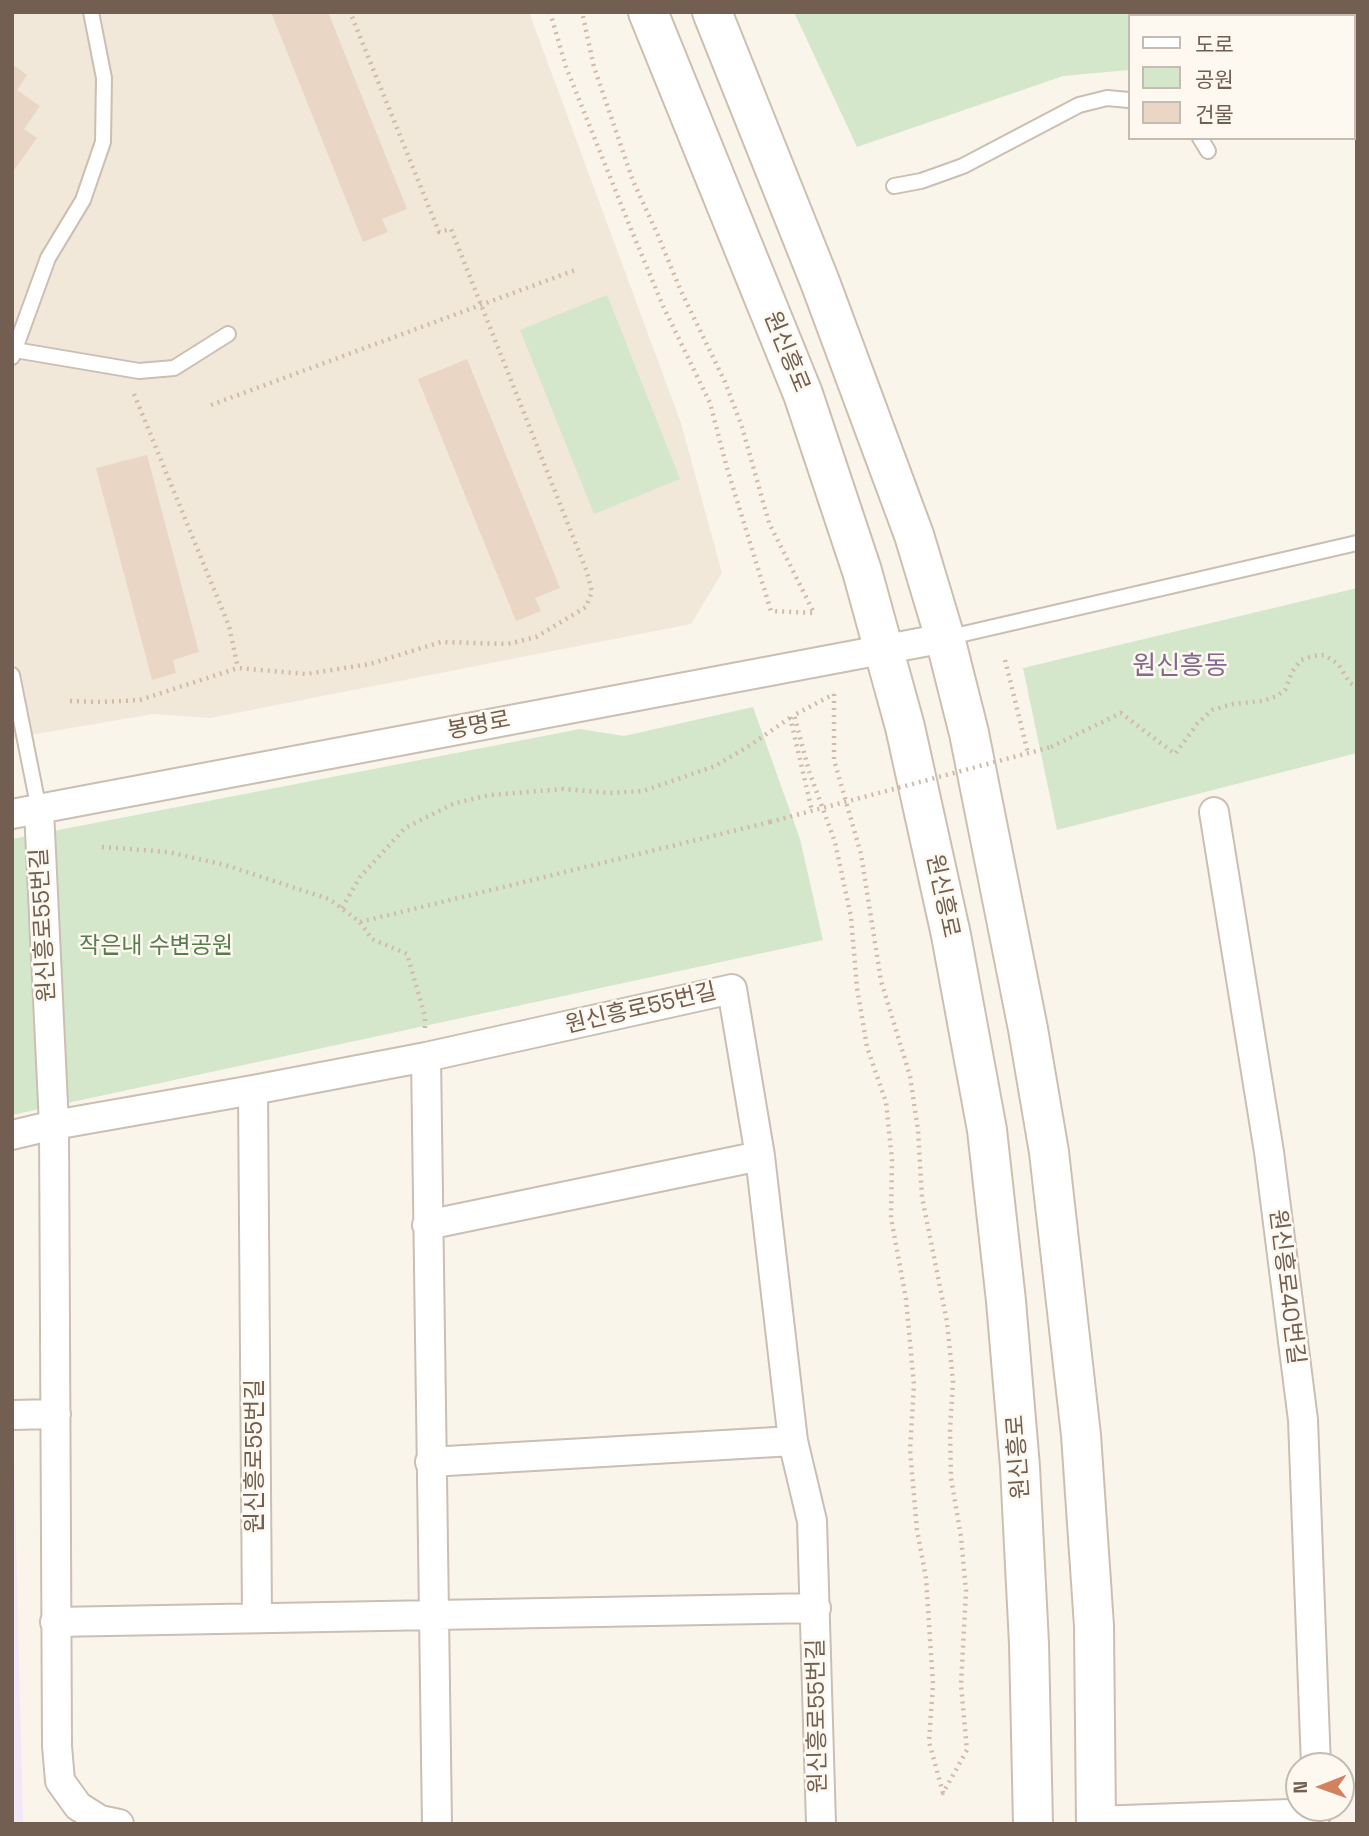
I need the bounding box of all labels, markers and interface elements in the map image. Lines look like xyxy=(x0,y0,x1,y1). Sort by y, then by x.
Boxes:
legend xyxy=(1128,14,1355,140)
text: 도로 xyxy=(1195,31,1234,58)
text: 공원 xyxy=(1195,66,1234,93)
text: 건물 xyxy=(1195,101,1234,128)
street label: 원신흥로 xyxy=(757,308,815,396)
district label: 원신흥동 xyxy=(1132,651,1228,683)
street label: 봉명로 xyxy=(445,706,513,746)
street label: 원신흥로55번길 xyxy=(26,847,62,1003)
street label: 원신흥로 xyxy=(920,852,964,940)
park label: 작은내 수변공원 xyxy=(79,933,233,961)
street label: 원신흥로55번길 xyxy=(563,978,719,1040)
street label: 원신흥로40번길 xyxy=(1263,1208,1309,1366)
street label: 원신흥로55번길 xyxy=(242,1379,270,1533)
street label: 원신흥로 xyxy=(1002,1414,1036,1500)
street label: 원신흥로55번길 xyxy=(803,1639,833,1793)
north arrow xyxy=(1285,1752,1355,1822)
text: N xyxy=(1288,1781,1313,1794)

